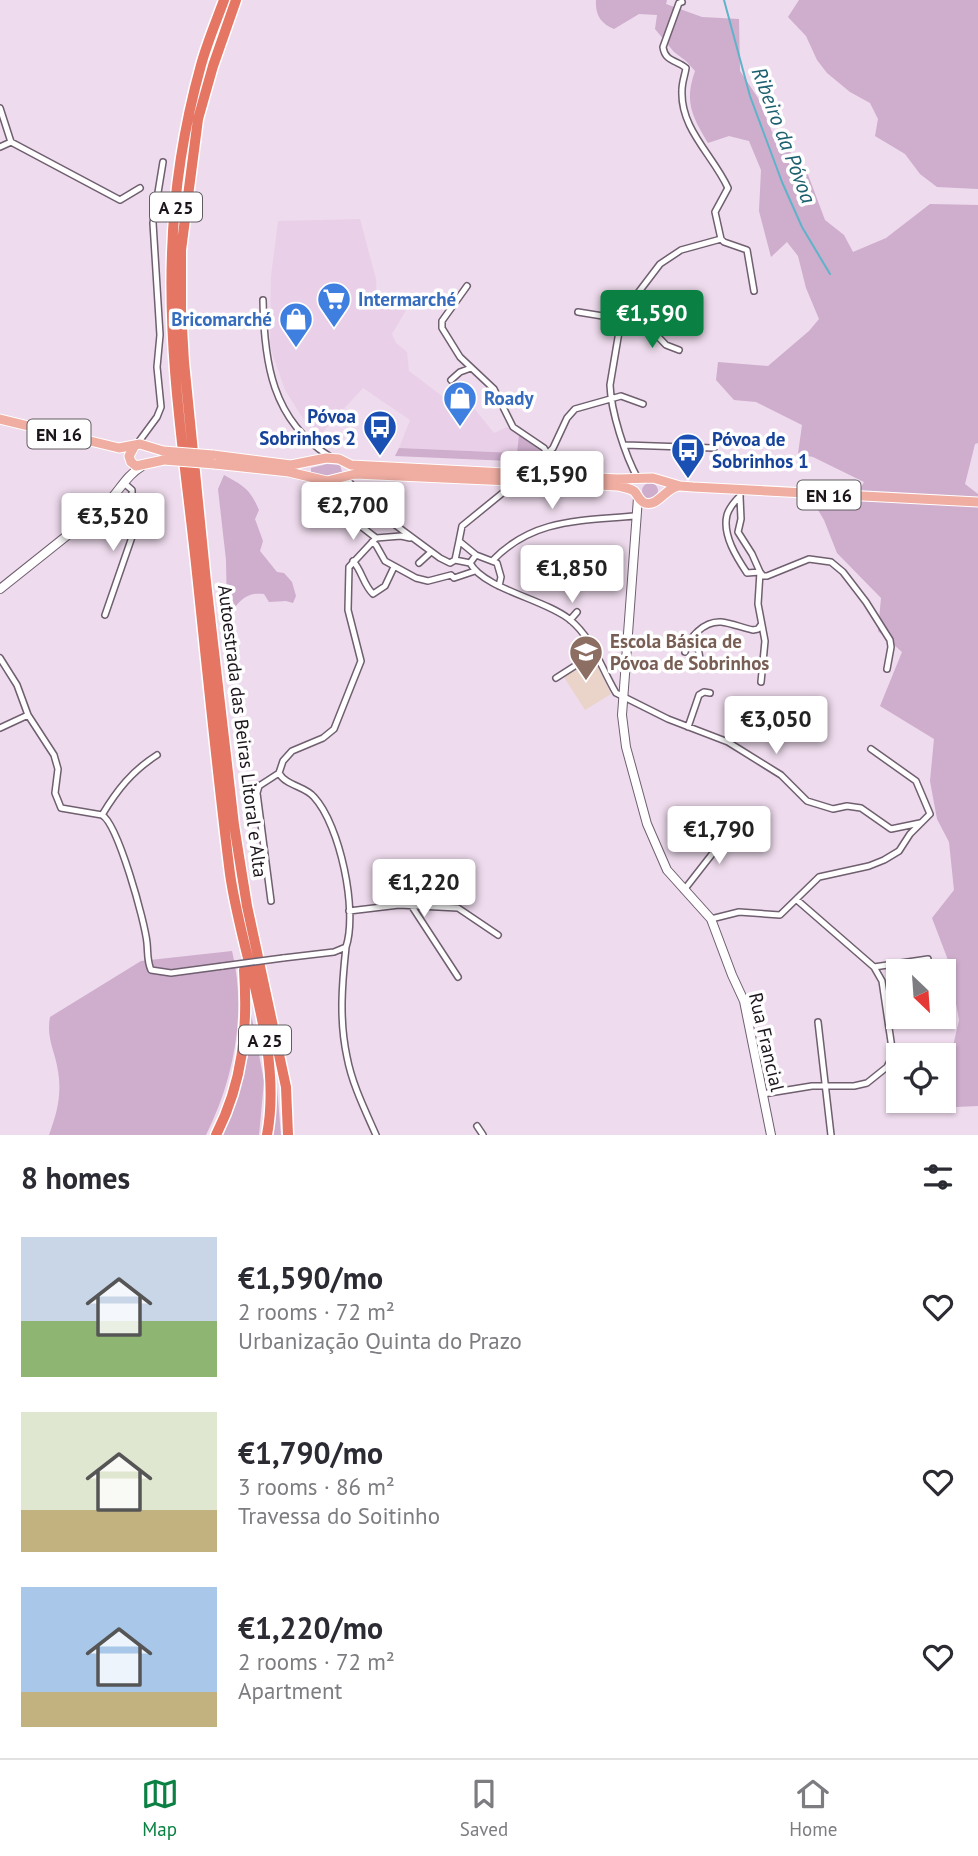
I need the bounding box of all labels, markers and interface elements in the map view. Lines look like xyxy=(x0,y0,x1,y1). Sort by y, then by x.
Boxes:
water label: Ribeiro da Póvoa xyxy=(746,63,823,208)
road number: A 25 xyxy=(150,192,202,222)
supermarket icon: Intermarché xyxy=(315,280,353,329)
place label: Intermarché xyxy=(358,287,456,311)
pin: €1,590 xyxy=(595,290,709,350)
text: €1,590 xyxy=(616,298,688,327)
shop icon: Bricomarché xyxy=(277,300,315,349)
place label: Bricomarché xyxy=(171,307,272,331)
shop icon: Roady xyxy=(441,379,479,428)
place label: Roady xyxy=(484,386,534,410)
place label: Póvoa Sobrinhos 2 xyxy=(259,404,356,450)
bus stop icon: Póvoa Sobrinhos 2 xyxy=(361,408,399,457)
road number: EN 16 xyxy=(28,420,90,448)
place label: Póvoa de Sobrinhos 1 xyxy=(712,427,809,473)
bus stop icon: Póvoa de Sobrinhos 1 xyxy=(669,431,707,480)
pin: €1,590 xyxy=(495,452,609,511)
text: €1,590 xyxy=(516,459,588,488)
road number: EN 16 xyxy=(798,480,860,509)
pin: €2,700 xyxy=(296,482,410,542)
text: €2,700 xyxy=(317,490,389,519)
pin: €3,520 xyxy=(56,494,170,553)
text: €3,520 xyxy=(77,501,149,530)
pin: €1,850 xyxy=(515,546,629,605)
text: €1,850 xyxy=(536,553,608,582)
street label: Autoestrada das Beiras Litoral e Alta xyxy=(213,583,273,879)
place label: Escola Básica de Póvoa de Sobrinhos xyxy=(610,629,769,675)
school or university icon: Escola Básica de Póvoa de Sobrinhos xyxy=(567,633,605,682)
pin: €3,050 xyxy=(719,696,833,756)
text: €3,050 xyxy=(740,704,812,733)
pin: €1,790 xyxy=(662,806,776,866)
text: €1,790 xyxy=(683,814,755,843)
pin: €1,220 xyxy=(367,860,481,919)
text: €1,220 xyxy=(388,867,460,896)
north arrow xyxy=(886,959,956,1029)
map controls xyxy=(886,959,956,1113)
street label: Rua Francial xyxy=(744,990,790,1094)
road number: A 25 xyxy=(239,1026,291,1055)
button: locate xyxy=(886,1043,956,1113)
text: 8 homes xyxy=(21,1158,130,1197)
icon: filters xyxy=(919,1158,957,1196)
text: €1,590/mo xyxy=(238,1258,383,1297)
icon: home xyxy=(77,1265,161,1349)
icon: heart xyxy=(919,1288,957,1326)
text: 2 rooms · 72 m² xyxy=(238,1297,395,1326)
text: Urbanização Quinta do Prazo xyxy=(238,1326,522,1355)
text: €1,790/mo xyxy=(238,1433,383,1472)
icon: home xyxy=(77,1440,161,1524)
icon: heart xyxy=(919,1463,957,1501)
text: 3 rooms · 86 m² xyxy=(238,1472,395,1501)
text: Travessa do Soitinho xyxy=(238,1501,440,1530)
text: €1,220/mo xyxy=(238,1608,383,1647)
icon: home xyxy=(77,1615,161,1699)
icon: heart xyxy=(919,1638,957,1676)
text: 2 rooms · 72 m² xyxy=(238,1647,395,1676)
text: Apartment xyxy=(238,1676,342,1705)
tab: Map xyxy=(141,1775,179,1841)
tab: Saved xyxy=(460,1775,508,1841)
tab: Home xyxy=(789,1775,837,1841)

